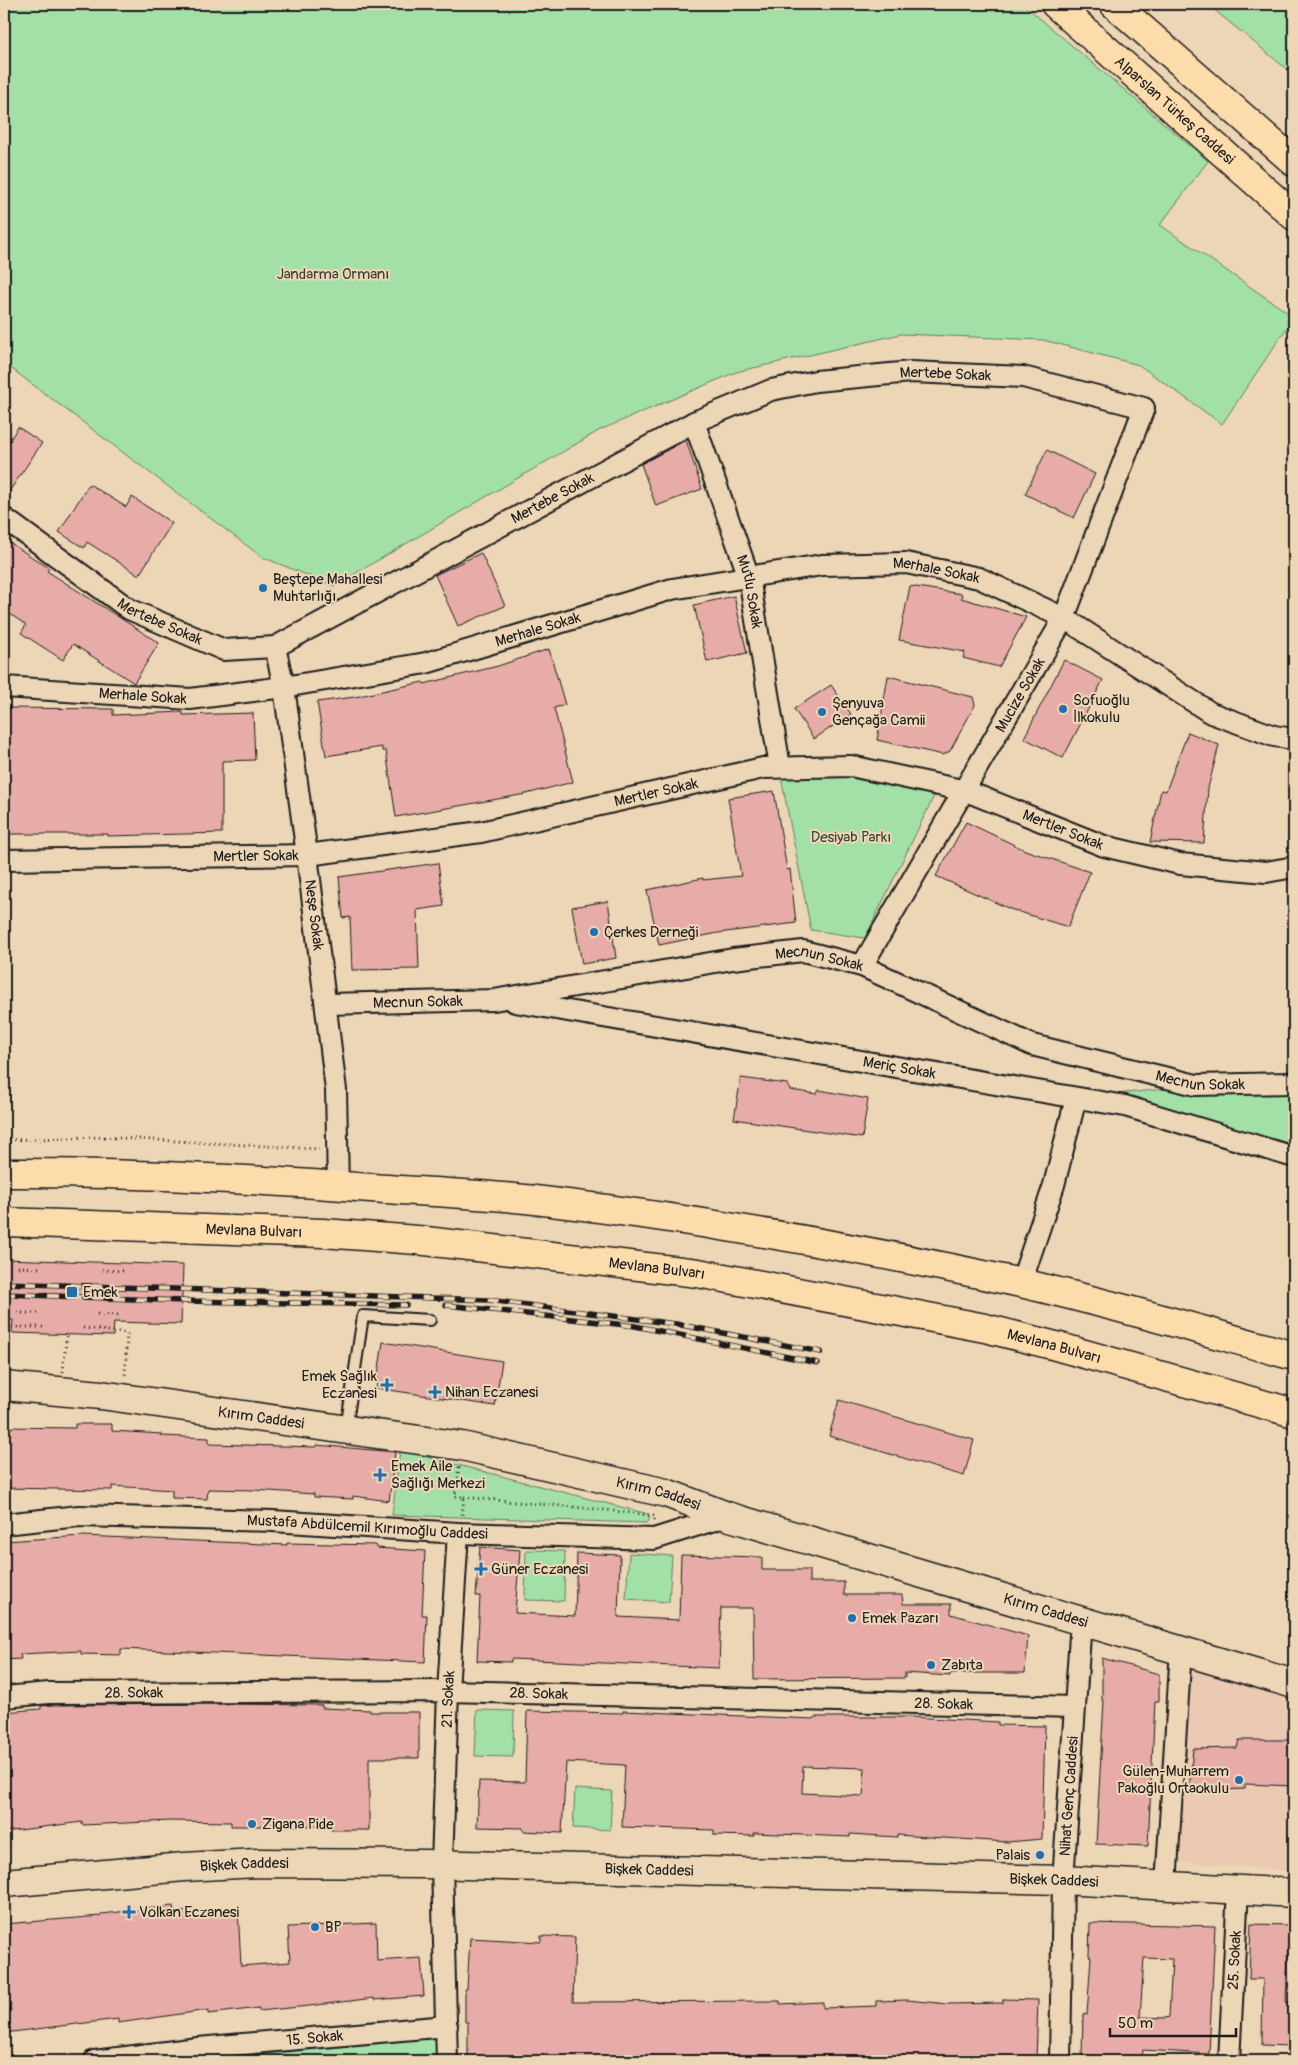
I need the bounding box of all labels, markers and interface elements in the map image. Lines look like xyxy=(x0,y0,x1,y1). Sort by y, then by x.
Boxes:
street label: Alparslan Türkeş Caddesi xyxy=(1110,52,1239,169)
park label: Jandarma Ormanı xyxy=(277,265,389,284)
street label: Mertebe Sokak xyxy=(899,363,992,386)
street label: Mertebe Sokak xyxy=(508,468,598,528)
street label: Mutlu Sokak xyxy=(732,552,766,631)
street label: Merhale Sokak xyxy=(893,554,982,588)
place label: Beştepe Mahallesi Muhtarlığı xyxy=(273,570,383,606)
marker: Beştepe Mahallesi Muhtarlığı xyxy=(257,582,269,594)
street label: Mertebe Sokak xyxy=(113,594,206,650)
street label: Merhale Sokak xyxy=(493,608,584,652)
street label: Mucize Sokak xyxy=(991,654,1050,736)
street label: Merhale Sokak xyxy=(98,684,188,709)
place label: Sofuoğlu İlkokulu xyxy=(1073,691,1130,727)
place label: Şenyuva Gençağa Camii xyxy=(832,694,926,730)
marker: Sofuoğlu İlkokulu xyxy=(1057,703,1069,715)
marker: Şenyuva Gençağa Camii xyxy=(816,706,828,718)
street label: Mertler Sokak xyxy=(612,774,701,812)
street label: Mertler Sokak xyxy=(1020,806,1107,855)
park label: Desiyab Parkı xyxy=(811,828,891,847)
street label: Mertler Sokak xyxy=(213,846,300,867)
street label: Neşe Sokak xyxy=(300,879,328,952)
place label: Çerkes Derneği xyxy=(604,923,699,942)
marker: Çerkes Derneği xyxy=(588,926,600,938)
street label: Mecnun Sokak xyxy=(774,942,866,976)
street label: Mecnun Sokak xyxy=(373,992,464,1013)
street label: Meriç Sokak xyxy=(861,1052,938,1084)
street label: Mecnun Sokak xyxy=(1154,1067,1246,1095)
street label: Mevlana Bulvarı xyxy=(205,1220,302,1242)
street label: Mevlana Bulvarı xyxy=(608,1254,707,1284)
place label: Emek xyxy=(83,1283,119,1302)
marker: Emek xyxy=(65,1285,79,1299)
street label: Mevlana Bulvarı xyxy=(1005,1325,1103,1368)
place label: Emek Sağlık Eczanesi xyxy=(302,1367,378,1403)
marker: Emek Sağlık Eczanesi xyxy=(381,1379,393,1391)
place label: Nihan Eczanesi xyxy=(445,1383,538,1402)
marker: Nihan Eczanesi xyxy=(429,1386,441,1398)
street label: Kırım Caddesi xyxy=(217,1403,306,1434)
place label: Emek Aile Sağlığı Merkezi xyxy=(391,1457,485,1493)
marker: Emek Aile Sağlığı Merkezi xyxy=(373,1468,387,1482)
street label: Kırım Caddesi xyxy=(614,1473,703,1515)
street label: Mustafa Abdülcemil Kırımoğlu Caddesi xyxy=(247,1511,488,1544)
place label: Güner Eczanesi xyxy=(491,1560,589,1579)
marker: Güner Eczanesi xyxy=(475,1563,487,1575)
street label: Kırım Caddesi xyxy=(1001,1589,1090,1632)
place label: Emek Pazarı xyxy=(862,1609,939,1628)
marker: Emek Pazarı xyxy=(846,1612,858,1624)
place label: Zabıta xyxy=(941,1656,983,1675)
marker: Zabıta xyxy=(925,1659,937,1671)
street label: 21. Sokak xyxy=(438,1669,459,1728)
street label: 28. Sokak xyxy=(104,1683,164,1703)
street label: 28. Sokak xyxy=(509,1684,569,1704)
street label: 28. Sokak xyxy=(914,1694,974,1714)
street label: Nihat Genç Caddesi xyxy=(1056,1735,1083,1857)
place label: Gülen-Muharrem Pakoğlu Ortaokulu xyxy=(1117,1762,1229,1798)
marker: Gülen-Muharrem Pakoğlu Ortaokulu xyxy=(1233,1774,1245,1786)
place label: Zigana Pide xyxy=(262,1815,334,1834)
marker: Zigana Pide xyxy=(246,1818,258,1830)
place label: Palais xyxy=(995,1846,1030,1865)
marker: Palais xyxy=(1034,1849,1046,1861)
street label: Bişkek Caddesi xyxy=(199,1854,289,1876)
street label: Bişkek Caddesi xyxy=(604,1860,694,1881)
street label: Bişkek Caddesi xyxy=(1009,1870,1099,1892)
place label: Volkan Eczanesi xyxy=(139,1903,239,1922)
marker: Volkan Eczanesi xyxy=(123,1906,135,1918)
place label: BP xyxy=(325,1918,342,1937)
marker: BP xyxy=(309,1921,321,1933)
street label: 25. Sokak xyxy=(1224,1929,1246,1990)
scale bar xyxy=(1110,2005,1237,2037)
text: 50 m xyxy=(1118,2014,1153,2033)
street label: 15. Sokak xyxy=(286,2026,345,2050)

